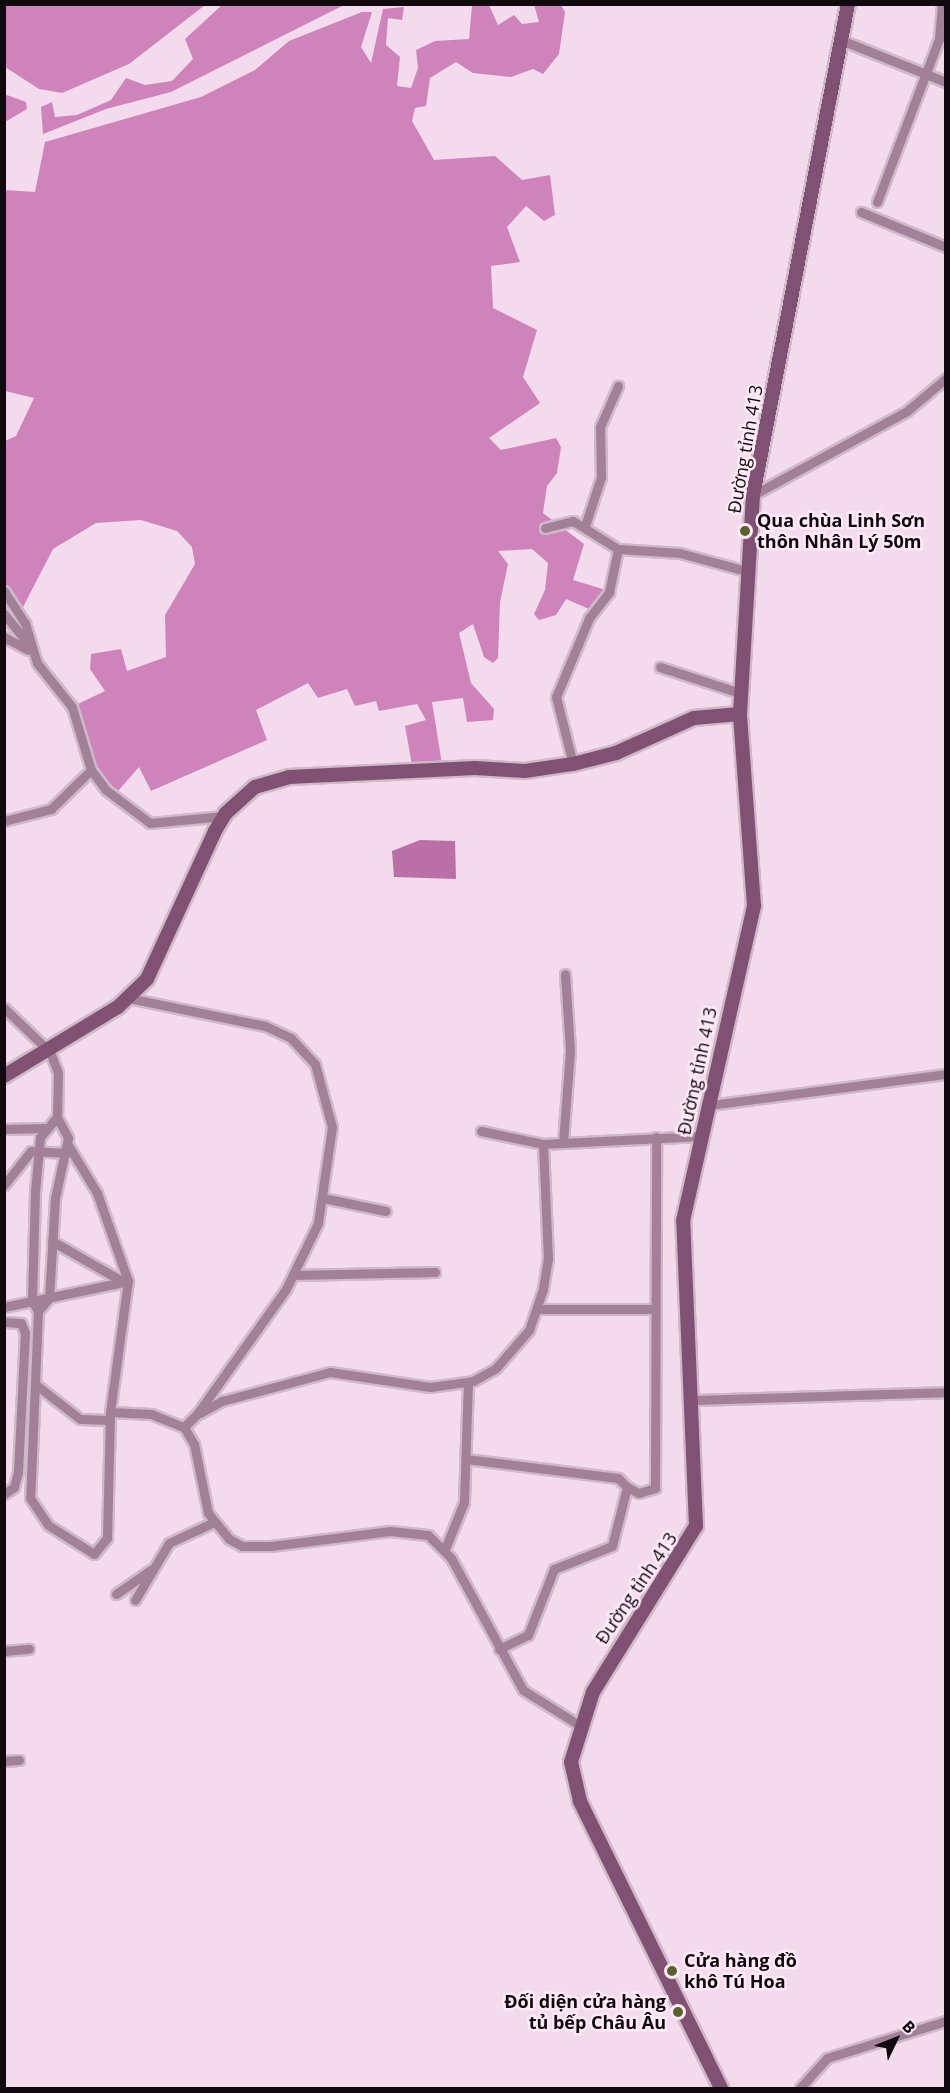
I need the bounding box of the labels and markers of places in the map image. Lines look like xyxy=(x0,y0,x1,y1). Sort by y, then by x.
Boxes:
place label: Qua chùa Linh Sơn thôn Nhân Lý 50m xyxy=(757,510,925,552)
marker: Qua chùa Linh Sơn thôn Nhân Lý 50m xyxy=(738,524,752,538)
place label: Cửa hàng đồ khô Tú Hoa xyxy=(684,1950,797,1992)
marker: Cửa hàng đồ khô Tú Hoa xyxy=(665,1964,679,1978)
place label: Đối diện cửa hàng tủ bếp Châu Âu xyxy=(504,1991,666,2034)
marker: Đối diện cửa hàng tủ bếp Châu Âu xyxy=(671,2005,685,2019)

